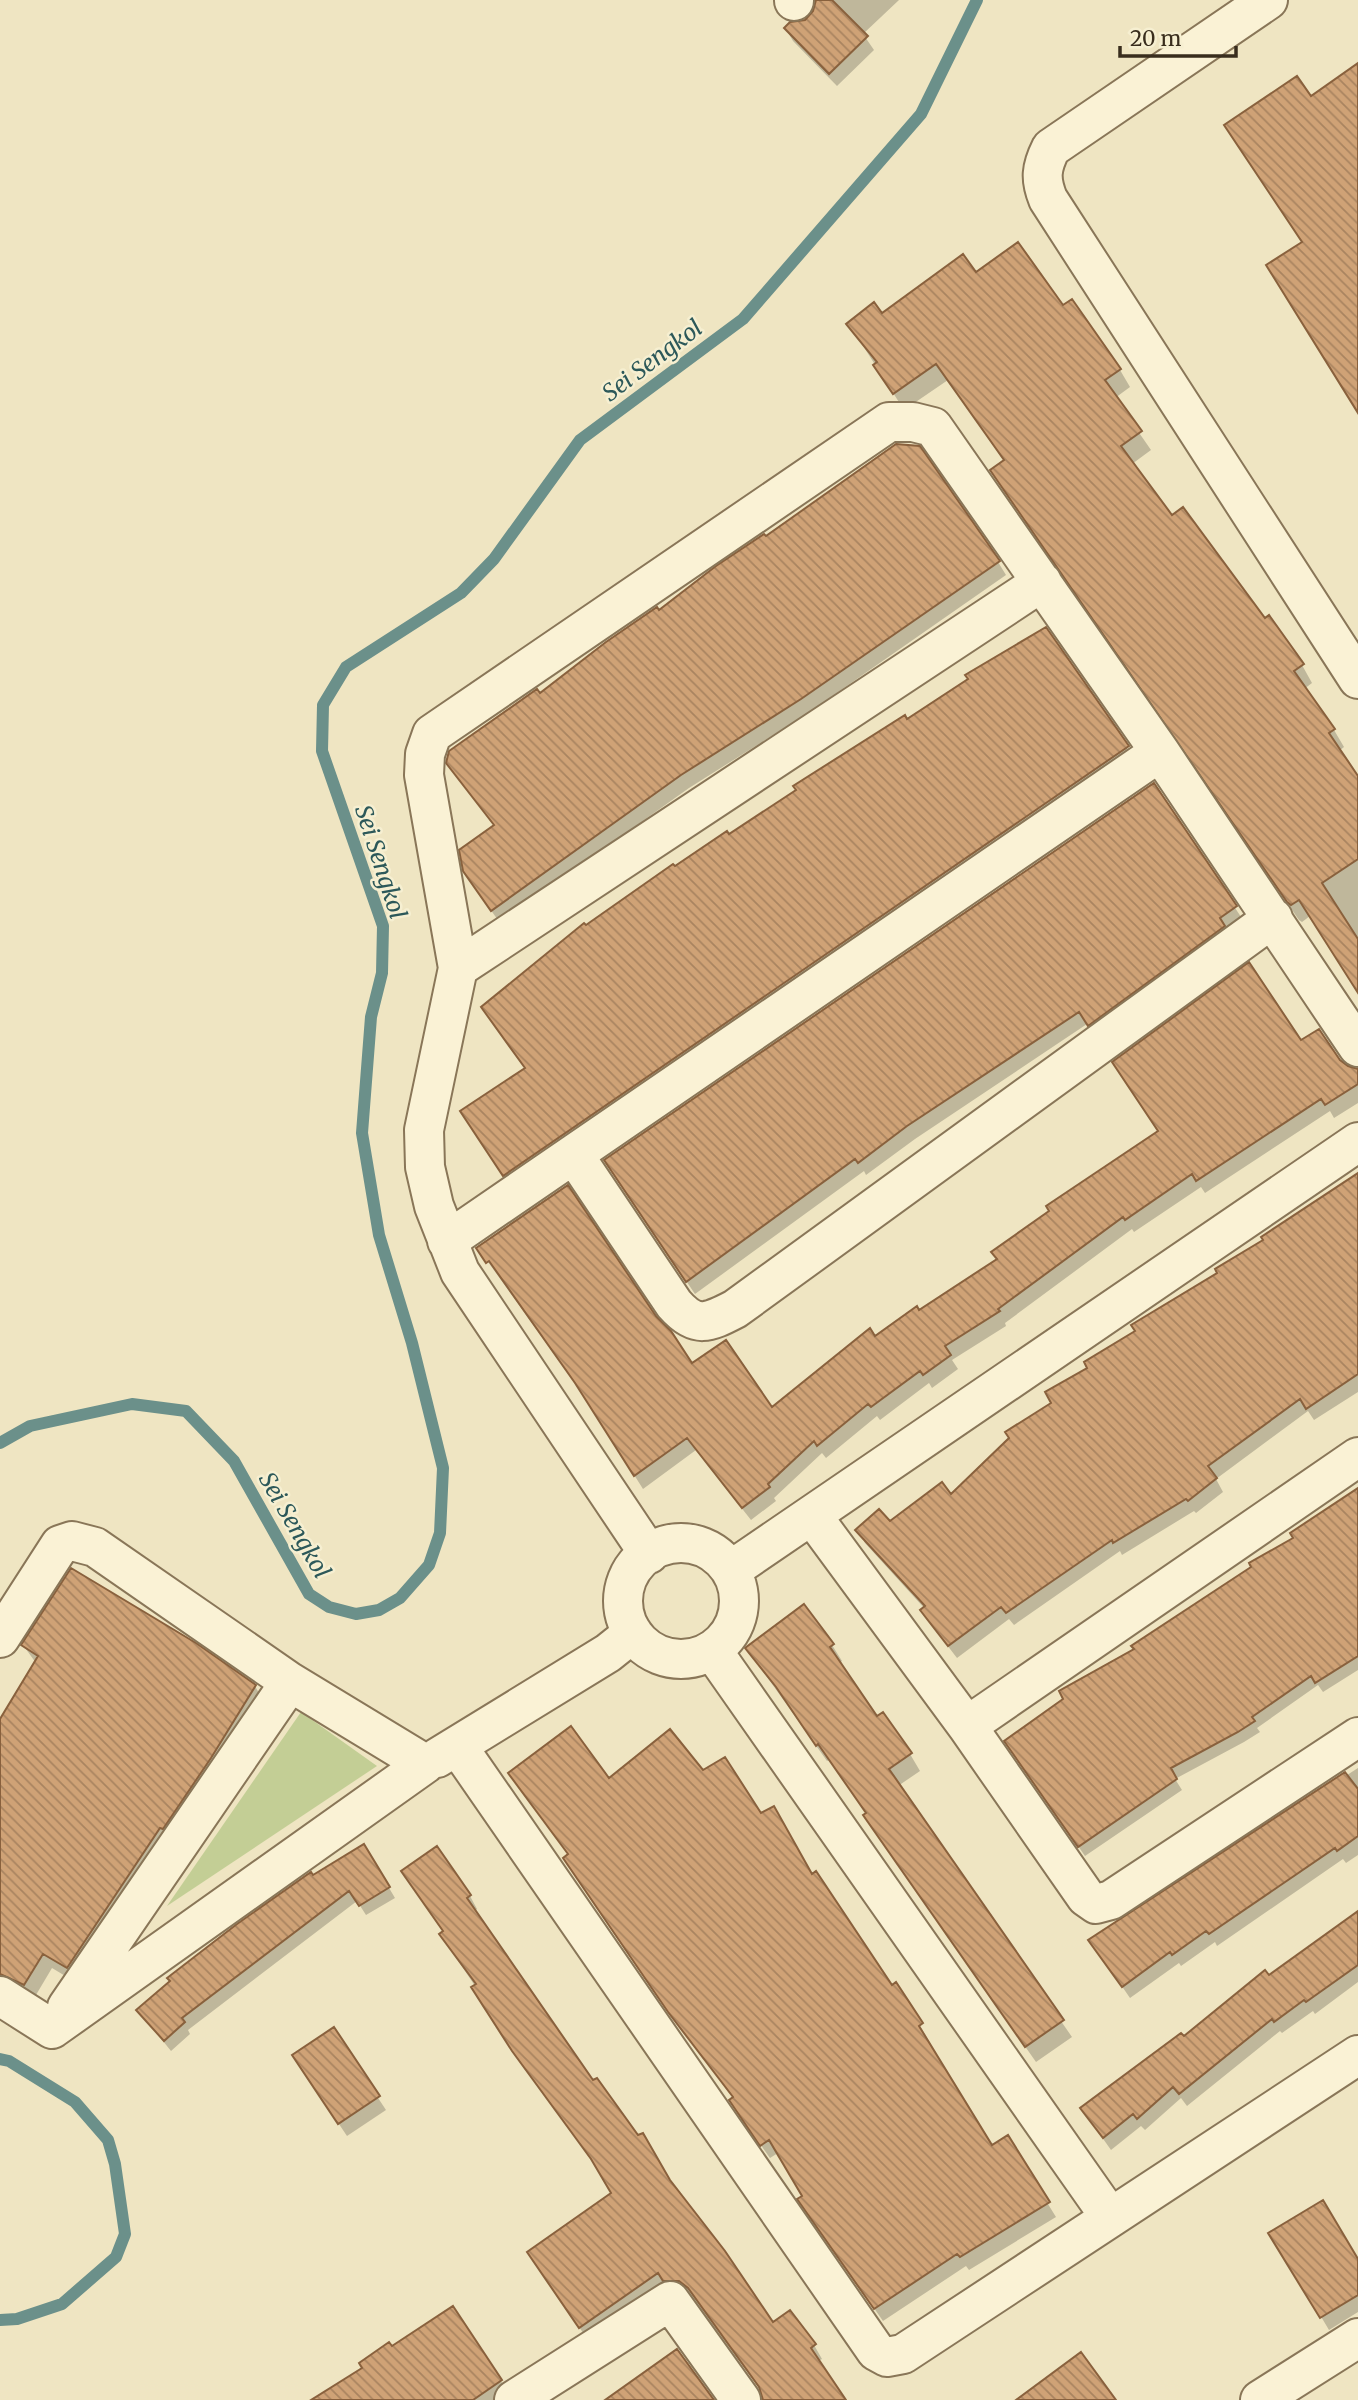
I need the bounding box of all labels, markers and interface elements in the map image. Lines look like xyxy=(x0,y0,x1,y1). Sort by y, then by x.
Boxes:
scale bar xyxy=(1120,14,1236,58)
text: 20 m xyxy=(1130,25,1182,52)
water label: Sei Sengkol xyxy=(596,313,708,407)
water label: Sei Sengkol xyxy=(349,801,413,923)
water label: Sei Sengkol xyxy=(253,1467,337,1583)

